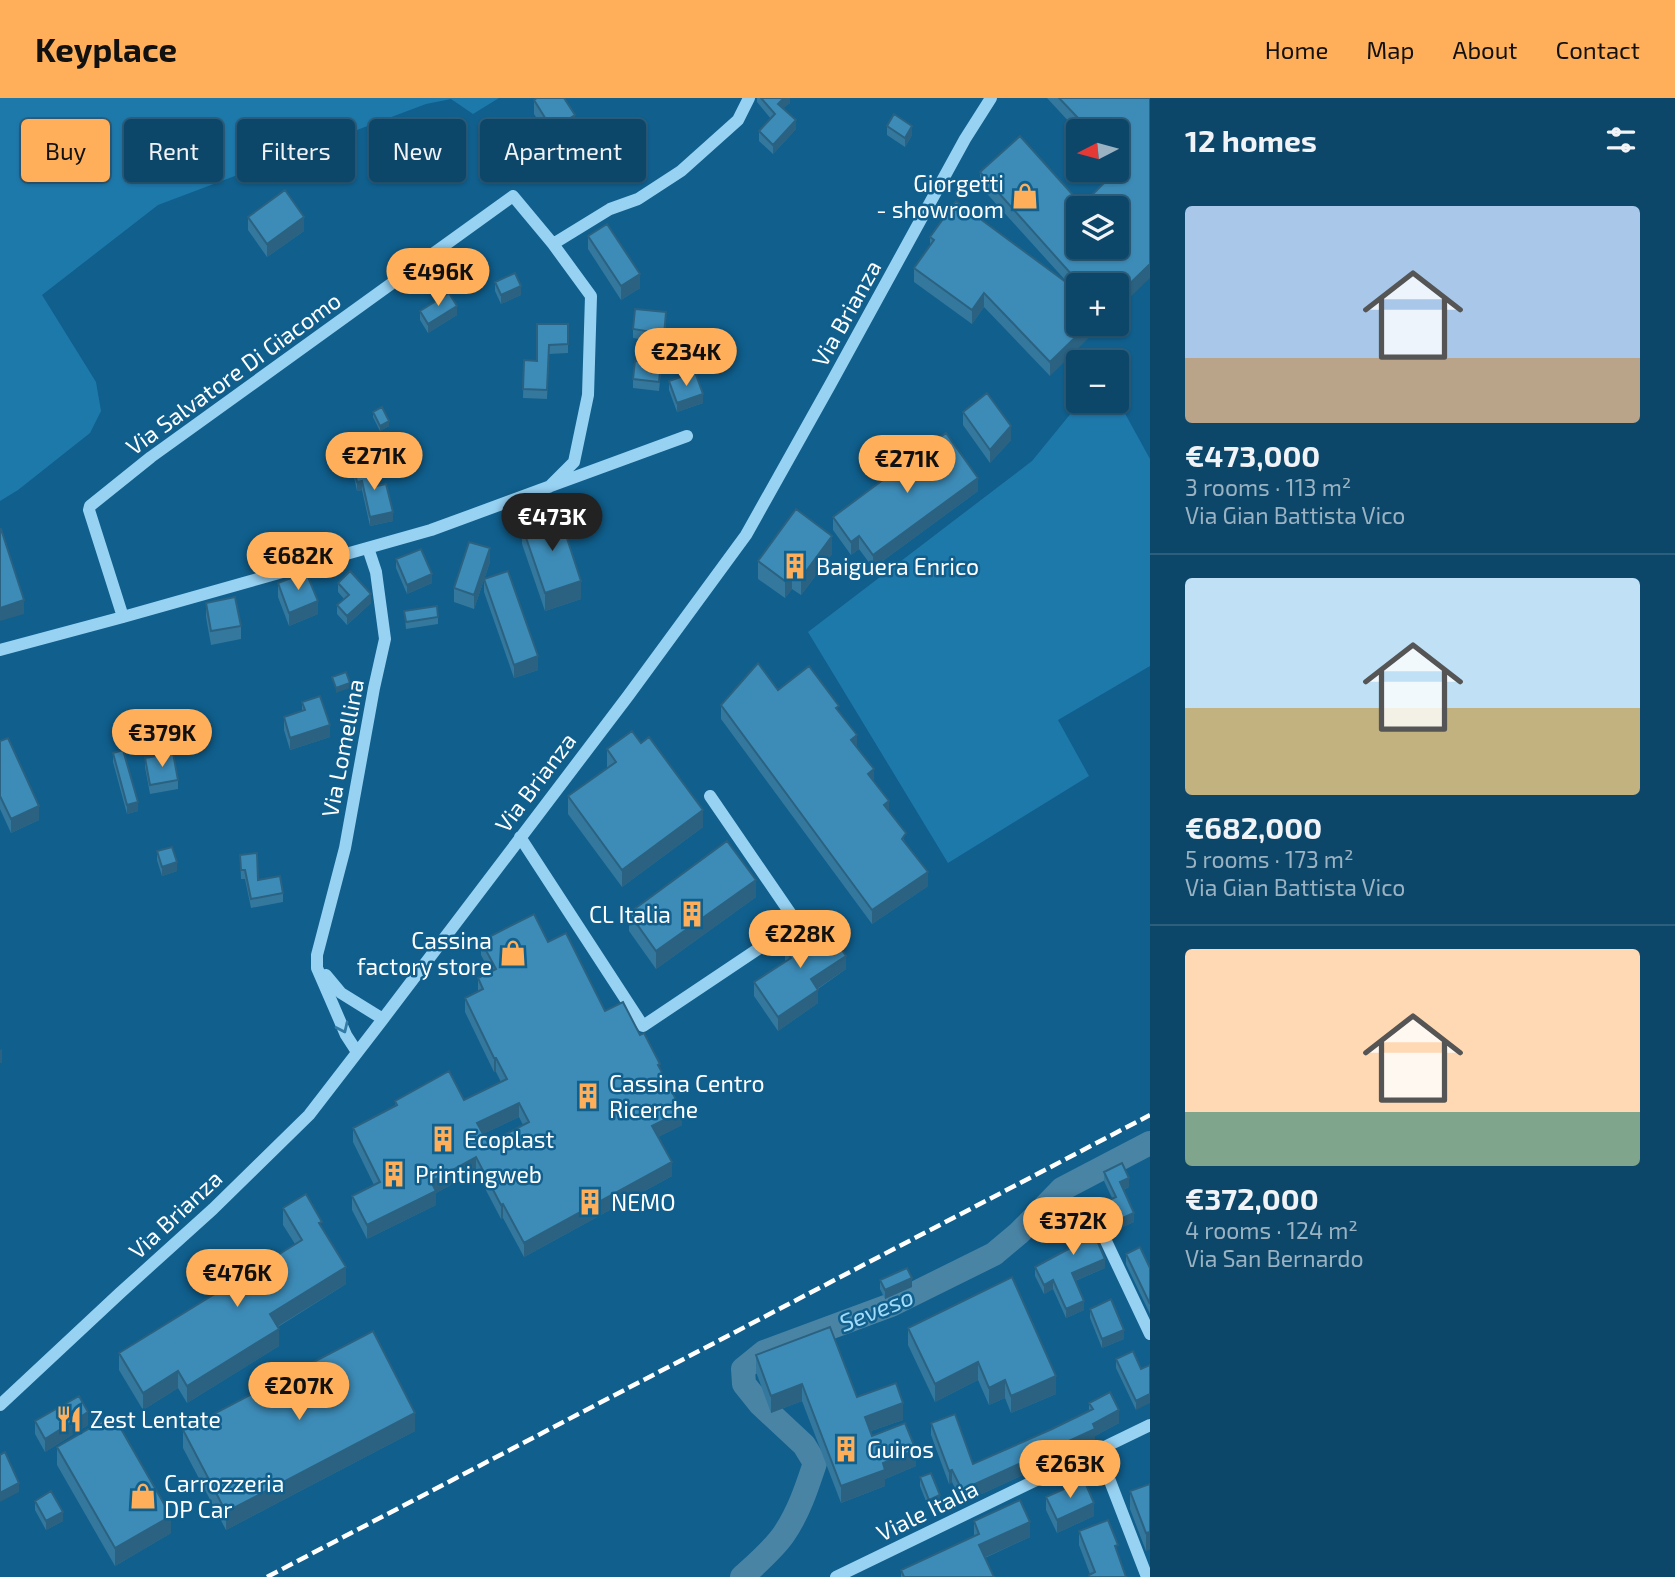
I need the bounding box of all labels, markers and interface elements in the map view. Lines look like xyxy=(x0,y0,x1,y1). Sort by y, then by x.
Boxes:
text: Keyplace xyxy=(35,29,177,69)
text: Home xyxy=(1265,35,1328,64)
text: Map xyxy=(1366,35,1414,64)
text: About xyxy=(1452,35,1518,64)
text: Contact xyxy=(1556,35,1640,64)
chip: Buy xyxy=(21,119,110,182)
chip: Rent xyxy=(124,119,223,182)
chip: Filters xyxy=(237,119,355,182)
chip: New xyxy=(369,119,466,182)
chip: Apartment xyxy=(480,119,646,182)
north arrow xyxy=(1066,119,1129,182)
map controls xyxy=(1066,119,1129,413)
icon: filters xyxy=(1602,121,1640,159)
text: 12 homes xyxy=(1185,122,1317,158)
place label: Giorgetti - showroom xyxy=(876,169,1004,223)
shop icon: Giorgetti - showroom xyxy=(1010,181,1040,211)
button: layers xyxy=(1066,196,1129,259)
pin: €496K xyxy=(389,248,487,308)
icon: home xyxy=(1350,252,1476,378)
street label: Via Brianza xyxy=(805,255,887,371)
text: €496K xyxy=(402,257,474,285)
button: + xyxy=(1066,273,1129,336)
street label: Via Salvatore Di Giacomo xyxy=(120,286,346,460)
pin: €234K xyxy=(637,328,735,388)
text: €234K xyxy=(651,337,721,365)
button: − xyxy=(1066,350,1129,413)
pin: €271K xyxy=(325,432,423,492)
pin: €271K xyxy=(858,436,956,495)
text: €473,000 xyxy=(1185,437,1320,473)
text: €271K xyxy=(342,441,406,469)
text: €271K xyxy=(875,444,939,472)
text: 3 rooms · 113 m² xyxy=(1185,473,1351,501)
pin: €473K xyxy=(503,494,601,553)
text: Via Gian Battista Vico xyxy=(1185,501,1405,529)
text: €473K xyxy=(517,502,587,530)
pin: €682K xyxy=(249,532,347,592)
text: €682K xyxy=(263,541,333,569)
building icon: Baiguera Enrico xyxy=(780,551,810,581)
place label: Baiguera Enrico xyxy=(816,552,979,580)
icon: home xyxy=(1350,624,1476,750)
street label: Via Lomellina xyxy=(315,677,369,819)
pin: €379K xyxy=(113,710,211,769)
text: €379K xyxy=(128,718,196,746)
street label: Via Brianza xyxy=(489,727,581,837)
text: €682,000 xyxy=(1185,809,1322,845)
text: 5 rooms · 173 m² xyxy=(1185,845,1354,873)
text: Via Gian Battista Vico xyxy=(1185,873,1405,901)
building icon: CL Italia xyxy=(677,899,707,929)
place label: CL Italia xyxy=(589,900,671,928)
pin: €228K xyxy=(751,910,849,970)
text: €228K xyxy=(765,919,835,947)
place label: Cassina factory store xyxy=(357,926,492,980)
shop icon: Cassina factory store xyxy=(498,938,528,968)
icon: home xyxy=(1350,995,1476,1121)
one-way arrow xyxy=(335,1021,349,1033)
place label: Cassina Centro Ricerche xyxy=(609,1069,765,1123)
building icon: Cassina Centro Ricerche xyxy=(573,1081,603,1111)
building icon: Ecoplast xyxy=(428,1124,458,1154)
place label: Ecoplast xyxy=(464,1125,554,1153)
building icon: Printingweb xyxy=(379,1159,409,1189)
place label: Printingweb xyxy=(415,1160,542,1188)
street label: Via Brianza xyxy=(123,1164,227,1264)
text: €372,000 xyxy=(1185,1180,1319,1216)
building icon: NEMO xyxy=(575,1187,605,1217)
place label: NEMO xyxy=(611,1188,676,1216)
pin: €372K xyxy=(1024,1198,1122,1257)
text: €372K xyxy=(1039,1206,1107,1234)
text: 4 rooms · 124 m² xyxy=(1185,1216,1358,1244)
text: Via San Bernardo xyxy=(1185,1244,1364,1272)
pin: €476K xyxy=(188,1250,286,1309)
text: €476K xyxy=(202,1258,272,1286)
water label: Seveso xyxy=(835,1281,917,1337)
pin: €207K xyxy=(250,1362,348,1422)
text: €207K xyxy=(264,1371,334,1399)
restaurant icon: Zest Lentate xyxy=(54,1404,84,1434)
place label: Zest Lentate xyxy=(90,1405,221,1433)
building icon: Guiros xyxy=(831,1434,861,1464)
place label: Guiros xyxy=(867,1435,934,1463)
pin: €263K xyxy=(1021,1440,1119,1500)
text: €263K xyxy=(1035,1449,1105,1477)
place label: Carrozzeria DP Car xyxy=(164,1469,284,1523)
street label: Viale Italia xyxy=(872,1473,982,1547)
shop icon: Carrozzeria DP Car xyxy=(128,1481,158,1511)

